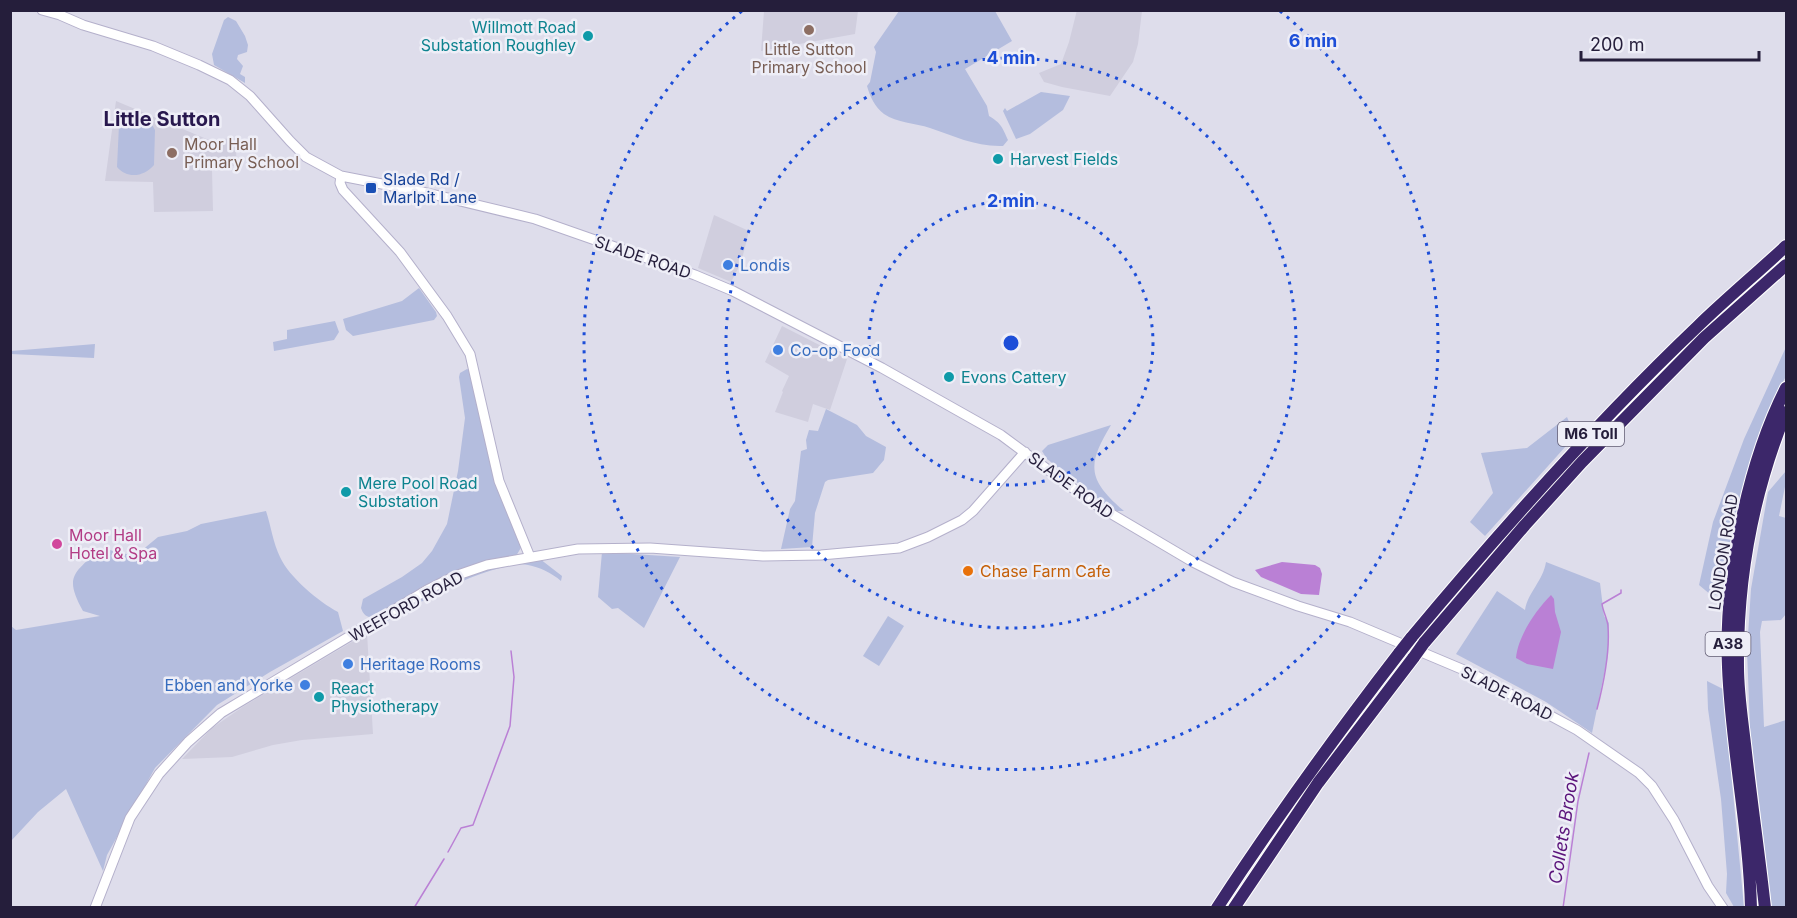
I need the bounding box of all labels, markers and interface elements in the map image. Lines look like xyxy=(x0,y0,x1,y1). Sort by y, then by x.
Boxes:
place label: Willmott Road Substation Roughley xyxy=(421,17,576,55)
marker: Little Sutton Primary School xyxy=(802,23,816,37)
scale bar xyxy=(1581,24,1760,62)
marker: Willmott Road Substation Roughley xyxy=(581,29,595,43)
text: 6 min xyxy=(1289,30,1337,51)
text: 200 m xyxy=(1590,34,1645,55)
place label: Little Sutton Primary School xyxy=(751,39,867,77)
text: 4 min xyxy=(987,47,1035,68)
district label: Little Sutton xyxy=(104,107,220,131)
place label: Moor Hall Primary School xyxy=(184,134,299,172)
marker: Moor Hall Primary School xyxy=(165,146,179,160)
place label: Harvest Fields xyxy=(1010,149,1118,169)
marker: Harvest Fields xyxy=(991,152,1005,166)
place label: Slade Rd / Marlpit Lane xyxy=(383,169,477,207)
marker: Slade Rd / Marlpit Lane xyxy=(364,181,378,195)
text: 2 min xyxy=(987,190,1035,211)
street label: SLADE ROAD xyxy=(592,231,694,283)
place label: Londis xyxy=(740,255,790,275)
marker: Londis xyxy=(721,258,735,272)
centre of rings xyxy=(1001,333,1021,353)
place label: Co-op Food xyxy=(790,340,880,360)
marker: Co-op Food xyxy=(771,343,785,357)
place label: Evons Cattery xyxy=(961,367,1066,387)
marker: Evons Cattery xyxy=(942,370,956,384)
road number: M6 Toll xyxy=(1558,422,1624,446)
street label: SLADE ROAD xyxy=(1024,447,1118,523)
place label: Mere Pool Road Substation xyxy=(358,473,478,511)
marker: Mere Pool Road Substation xyxy=(339,485,353,499)
street label: LONDON ROAD xyxy=(1704,492,1742,612)
place label: Moor Hall Hotel & Spa xyxy=(69,525,157,563)
marker: Moor Hall Hotel & Spa xyxy=(50,537,64,551)
place label: Chase Farm Cafe xyxy=(980,561,1111,581)
marker: Chase Farm Cafe xyxy=(961,564,975,578)
street label: WEEFORD ROAD xyxy=(345,566,467,646)
road number: A38 xyxy=(1706,632,1750,656)
place label: Heritage Rooms xyxy=(360,654,481,674)
marker: Heritage Rooms xyxy=(341,657,355,671)
street label: SLADE ROAD xyxy=(1458,661,1556,725)
place label: Ebben and Yorke xyxy=(165,675,293,695)
marker: Ebben and Yorke xyxy=(298,678,312,692)
place label: React Physiotherapy xyxy=(331,678,439,716)
marker: React Physiotherapy xyxy=(312,690,326,704)
water label: Collets Brook xyxy=(1544,769,1583,885)

